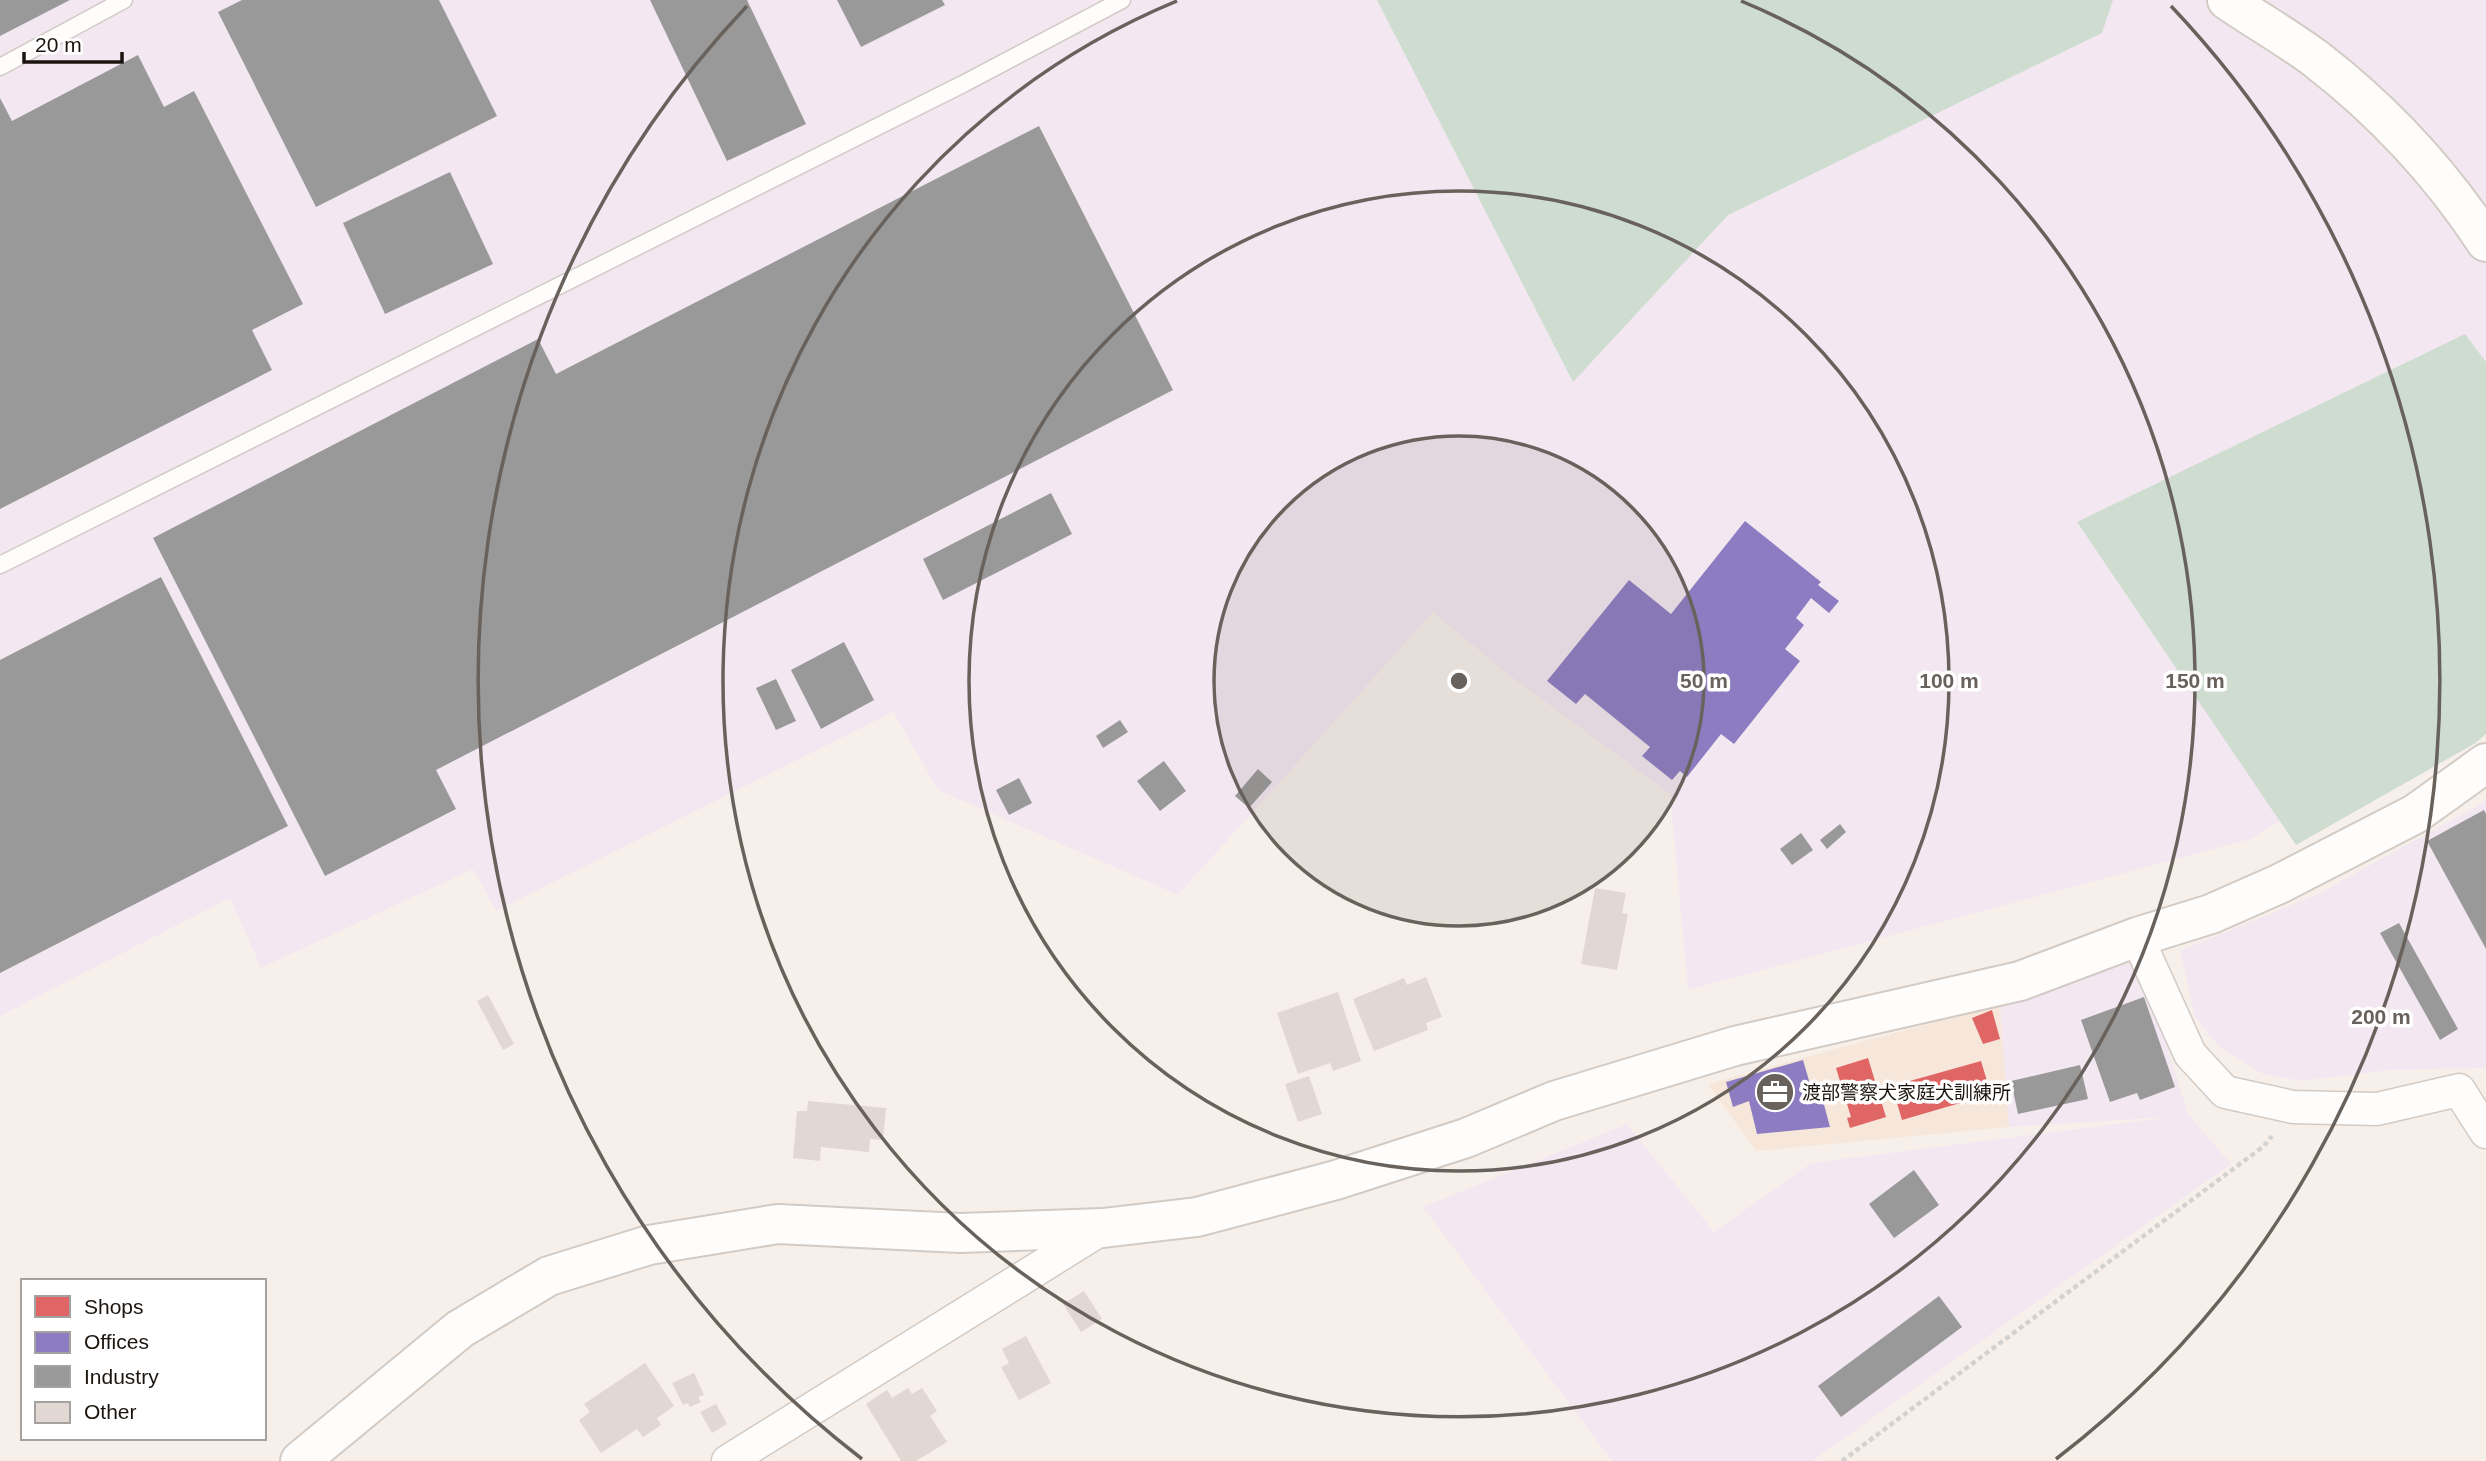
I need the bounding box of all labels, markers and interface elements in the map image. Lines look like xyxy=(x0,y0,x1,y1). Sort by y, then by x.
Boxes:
scale bar xyxy=(24,21,122,65)
text: 20 m xyxy=(35,33,82,56)
centre of rings xyxy=(1447,669,1471,693)
text: 50 m xyxy=(1680,669,1728,692)
text: 100 m xyxy=(1919,669,1979,692)
text: 150 m xyxy=(2165,669,2225,692)
text: 200 m xyxy=(2351,1005,2411,1028)
office icon: 渡部警察犬家庭犬訓練所 xyxy=(1754,1071,1796,1113)
place label: 渡部警察犬家庭犬訓練所 xyxy=(1802,1082,2011,1103)
legend xyxy=(21,1279,266,1440)
text: Shops xyxy=(84,1295,144,1318)
text: Offices xyxy=(84,1330,149,1353)
text: Industry xyxy=(84,1365,159,1388)
text: Other xyxy=(84,1400,137,1423)

